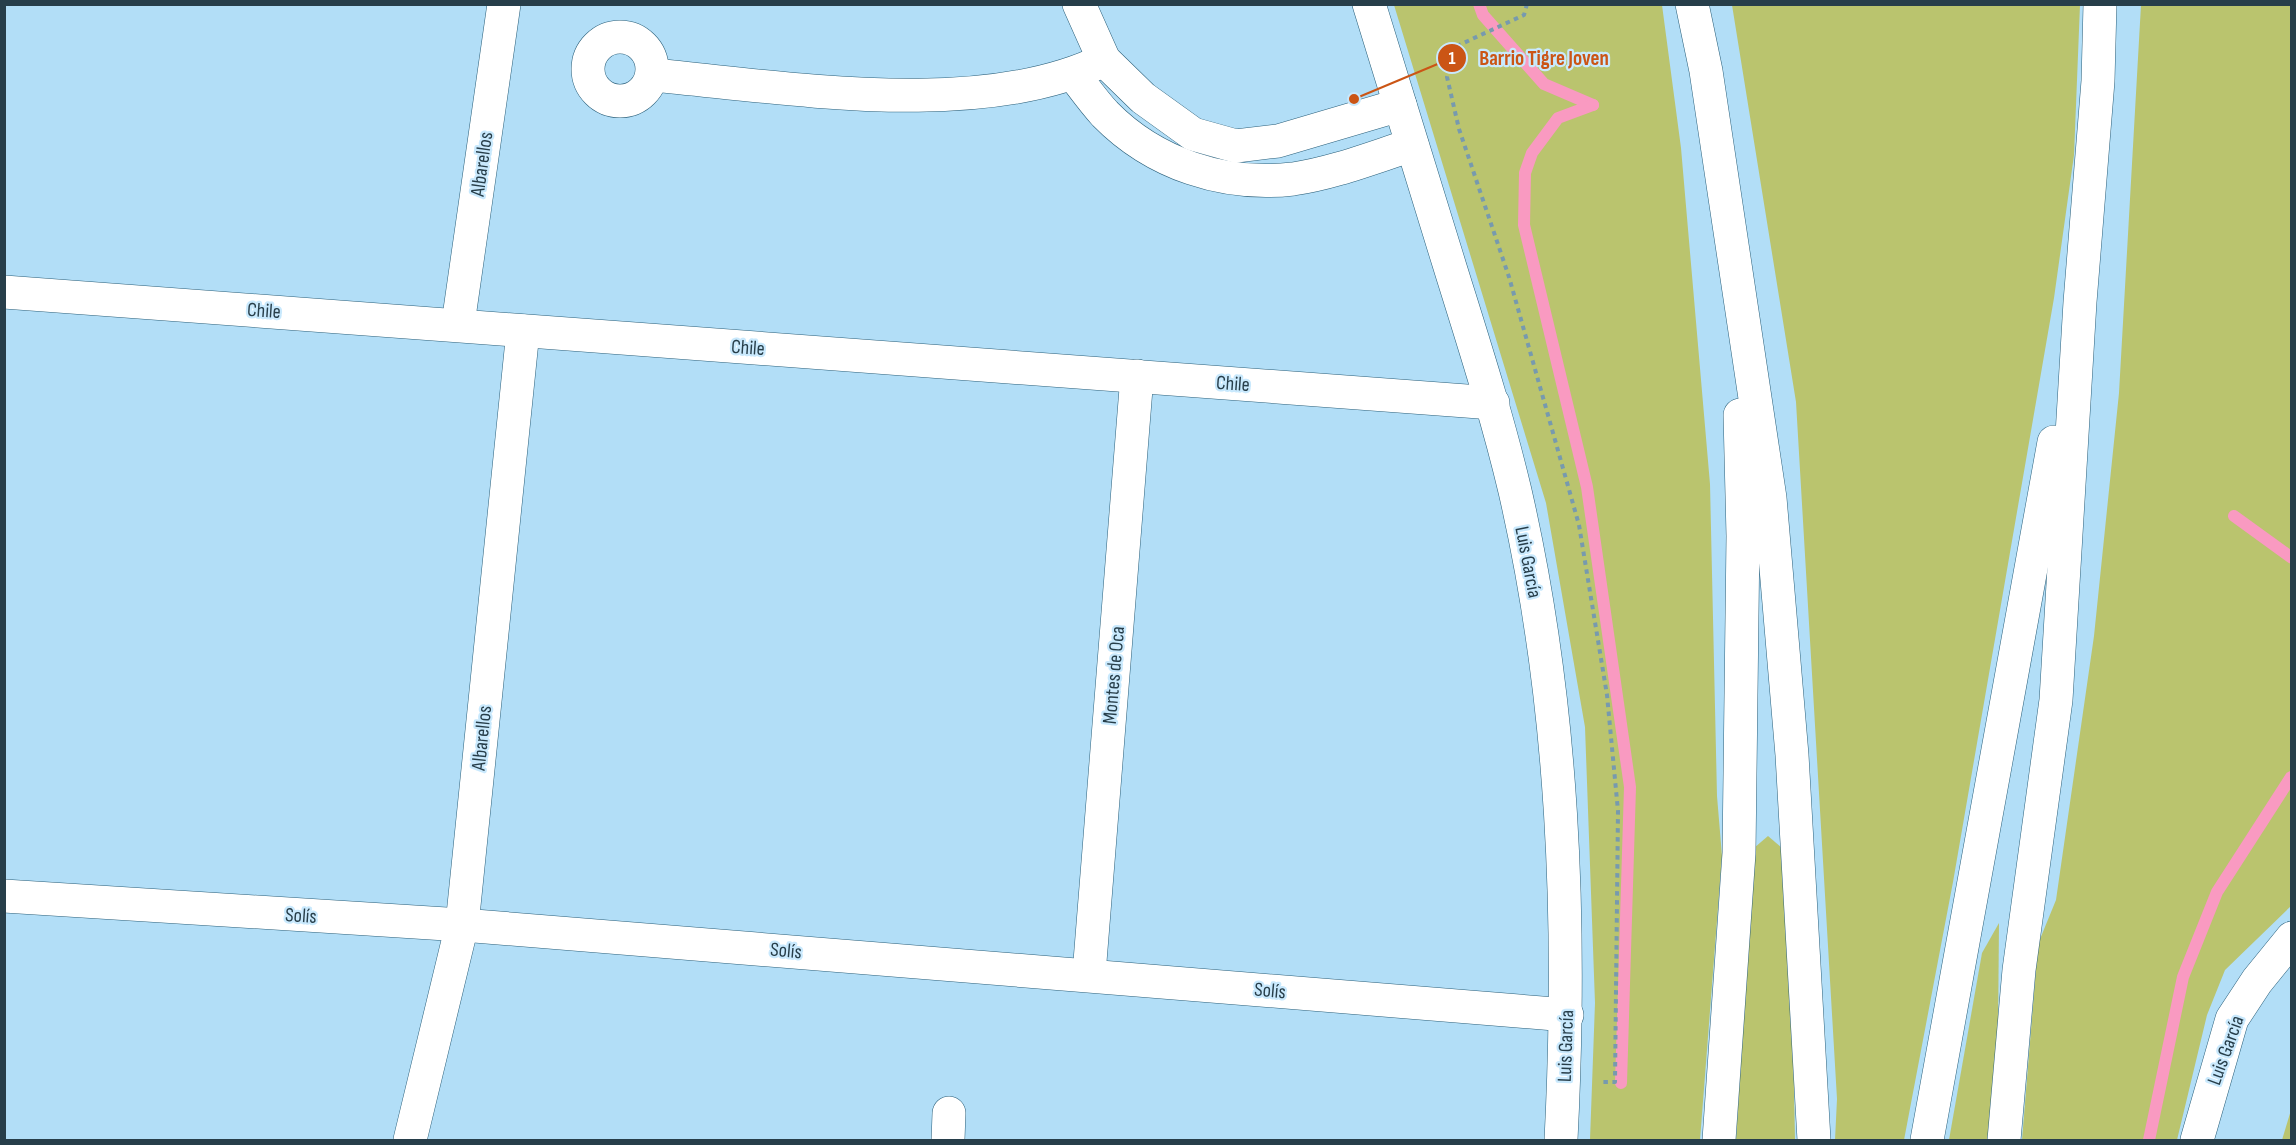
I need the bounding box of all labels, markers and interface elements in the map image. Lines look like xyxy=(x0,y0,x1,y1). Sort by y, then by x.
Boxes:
callout: Barrio Tigre Joven xyxy=(1437,38,1621,77)
text: Barrio Tigre Joven xyxy=(1479,46,1609,71)
text: 1 xyxy=(1448,48,1456,69)
street label: Albarellos xyxy=(465,130,498,199)
street label: Chile xyxy=(246,298,282,324)
street label: Chile xyxy=(730,335,766,361)
street label: Chile xyxy=(1215,371,1251,397)
street label: Luis García xyxy=(1509,524,1547,600)
street label: Montes de Oca xyxy=(1098,625,1130,725)
street label: Albarellos xyxy=(467,705,497,773)
street label: Solís xyxy=(284,903,317,929)
street label: Solís xyxy=(769,938,803,964)
street label: Solís xyxy=(1253,978,1287,1004)
street label: Luis García xyxy=(1553,1010,1579,1083)
street label: Luis García xyxy=(2202,1012,2250,1088)

